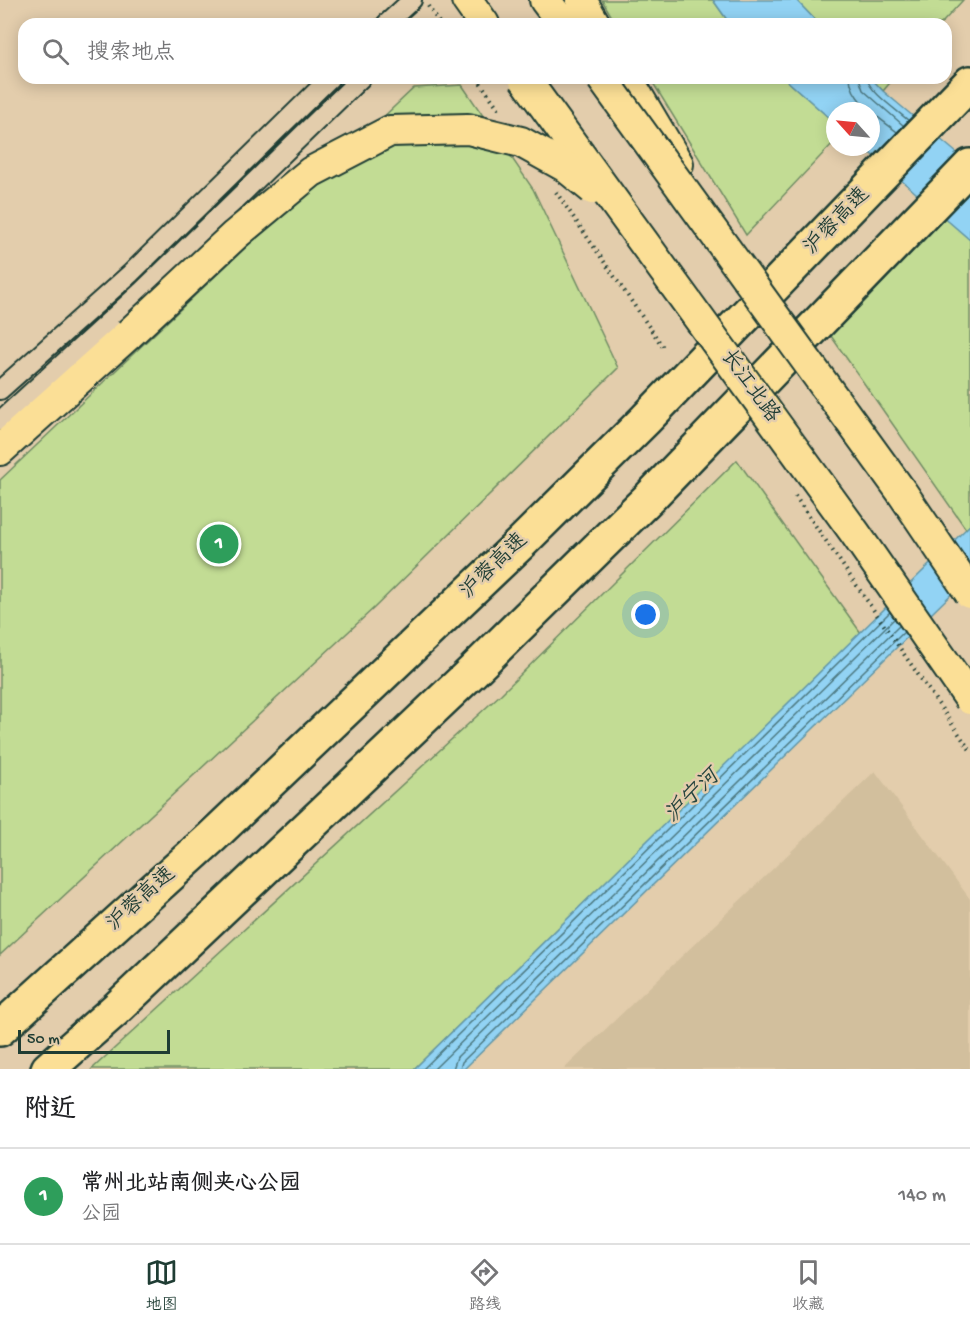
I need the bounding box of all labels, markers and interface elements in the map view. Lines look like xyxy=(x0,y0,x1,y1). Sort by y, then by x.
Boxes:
search box xyxy=(18,18,952,84)
icon: search xyxy=(39,35,72,68)
text: 搜索地点 xyxy=(87,41,175,67)
north arrow xyxy=(826,102,880,156)
street label: 沪蓉高速 xyxy=(798,182,876,261)
street label: 长江北路 xyxy=(714,344,785,428)
pin: 1 xyxy=(200,522,238,566)
street label: 沪蓉高速 xyxy=(455,527,534,605)
your location xyxy=(631,600,660,629)
water label: 沪宁河 xyxy=(660,762,728,829)
street label: 沪蓉高速 xyxy=(101,861,182,937)
scale bar xyxy=(18,1027,170,1054)
text: 50 m xyxy=(27,1031,60,1050)
text: 附近 xyxy=(24,1096,76,1127)
text: 常州北站南侧夹心公园 xyxy=(81,1172,301,1198)
text: 1 xyxy=(39,1185,48,1208)
text: 140 m xyxy=(898,1185,946,1208)
text: 公园 xyxy=(81,1204,121,1227)
tab: 地图 xyxy=(145,1256,178,1316)
tab: 路线 xyxy=(468,1256,501,1316)
tab: 收藏 xyxy=(792,1256,825,1316)

